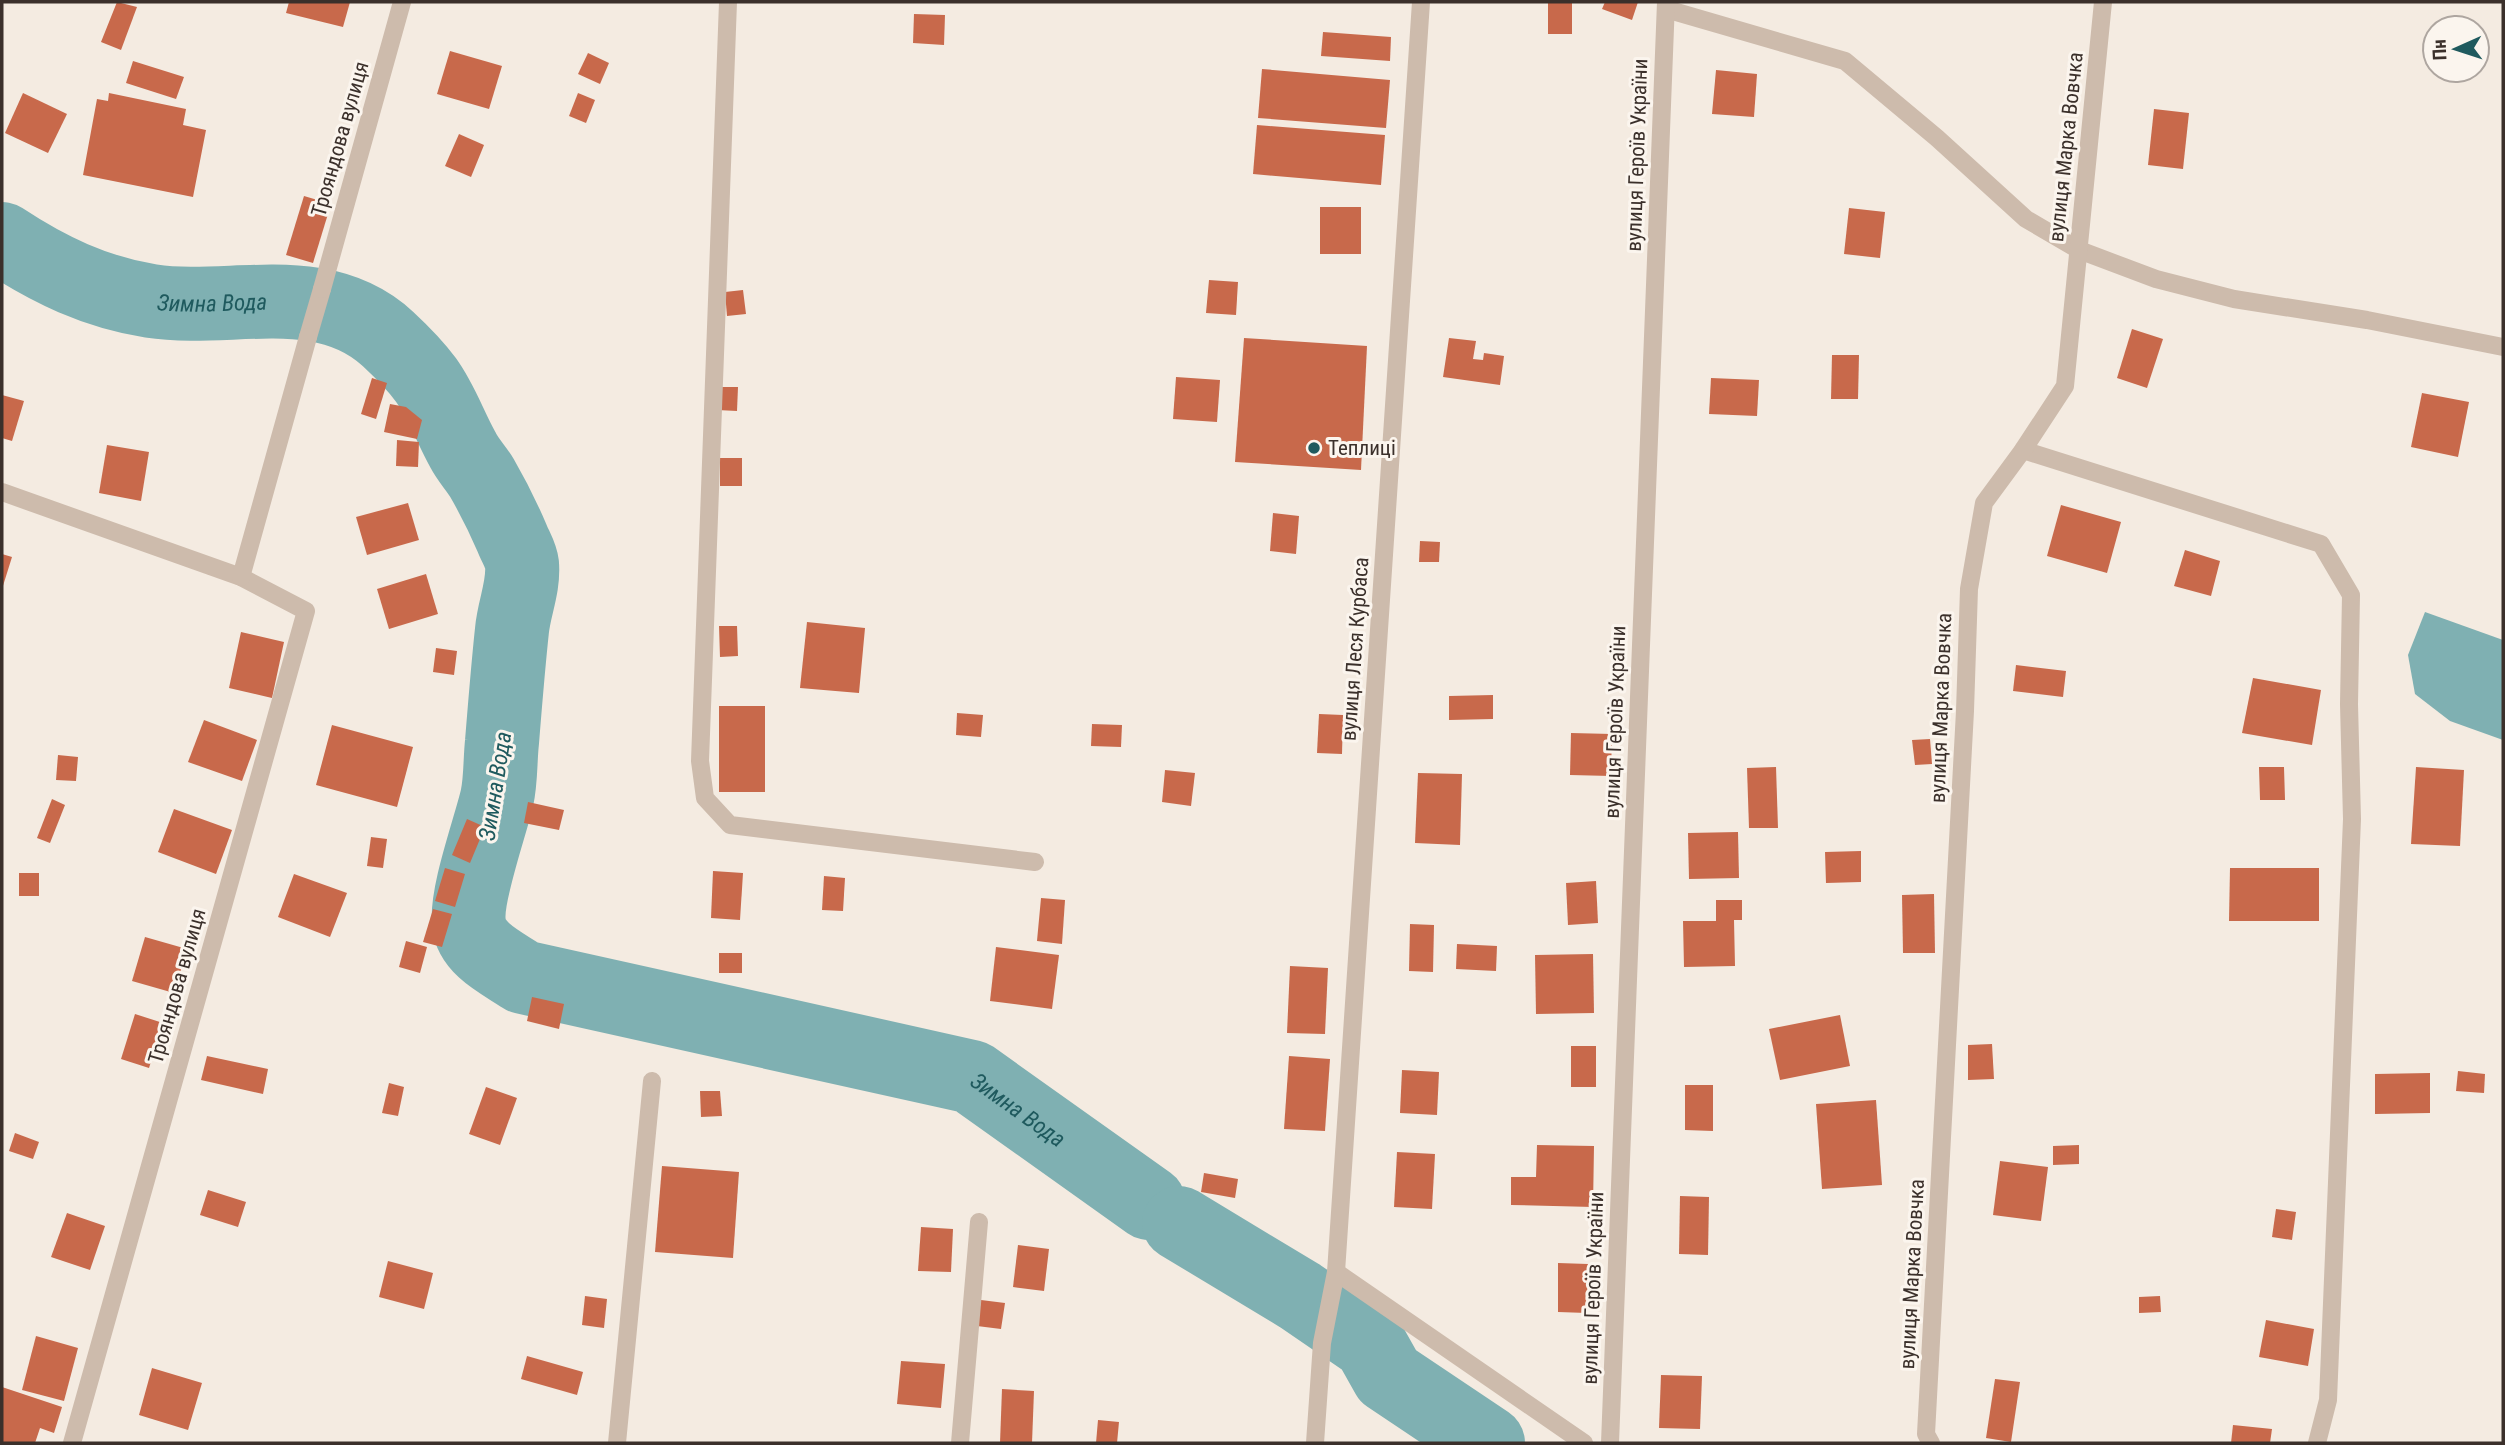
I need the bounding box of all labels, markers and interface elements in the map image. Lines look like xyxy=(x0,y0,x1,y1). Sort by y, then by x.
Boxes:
north arrow xyxy=(2421,14,2491,84)
text: Пн xyxy=(2427,39,2452,61)
street label: вулиця Марка Вовчка xyxy=(2044,51,2088,243)
street label: вулиця Героїв України xyxy=(1622,58,1652,252)
street label: Трояндова вулиця xyxy=(306,59,374,219)
water label: Зимна Вода xyxy=(156,289,267,318)
place label: Теплиці xyxy=(1328,436,1396,460)
marker: Теплиці xyxy=(1306,440,1322,456)
street label: вулиця Леся Курбаса xyxy=(1337,556,1373,742)
street label: вулиця Марка Вовчка xyxy=(1926,612,1956,804)
street label: вулиця Героїв України xyxy=(1600,625,1630,819)
water label: Зимна Вода xyxy=(474,730,517,842)
street label: Трояндова вулиця xyxy=(143,906,211,1066)
water label: Зимна Вода xyxy=(965,1067,1070,1153)
street label: вулиця Марка Вовчка xyxy=(1895,1178,1929,1370)
street label: вулиця Героїв України xyxy=(1578,1191,1608,1385)

